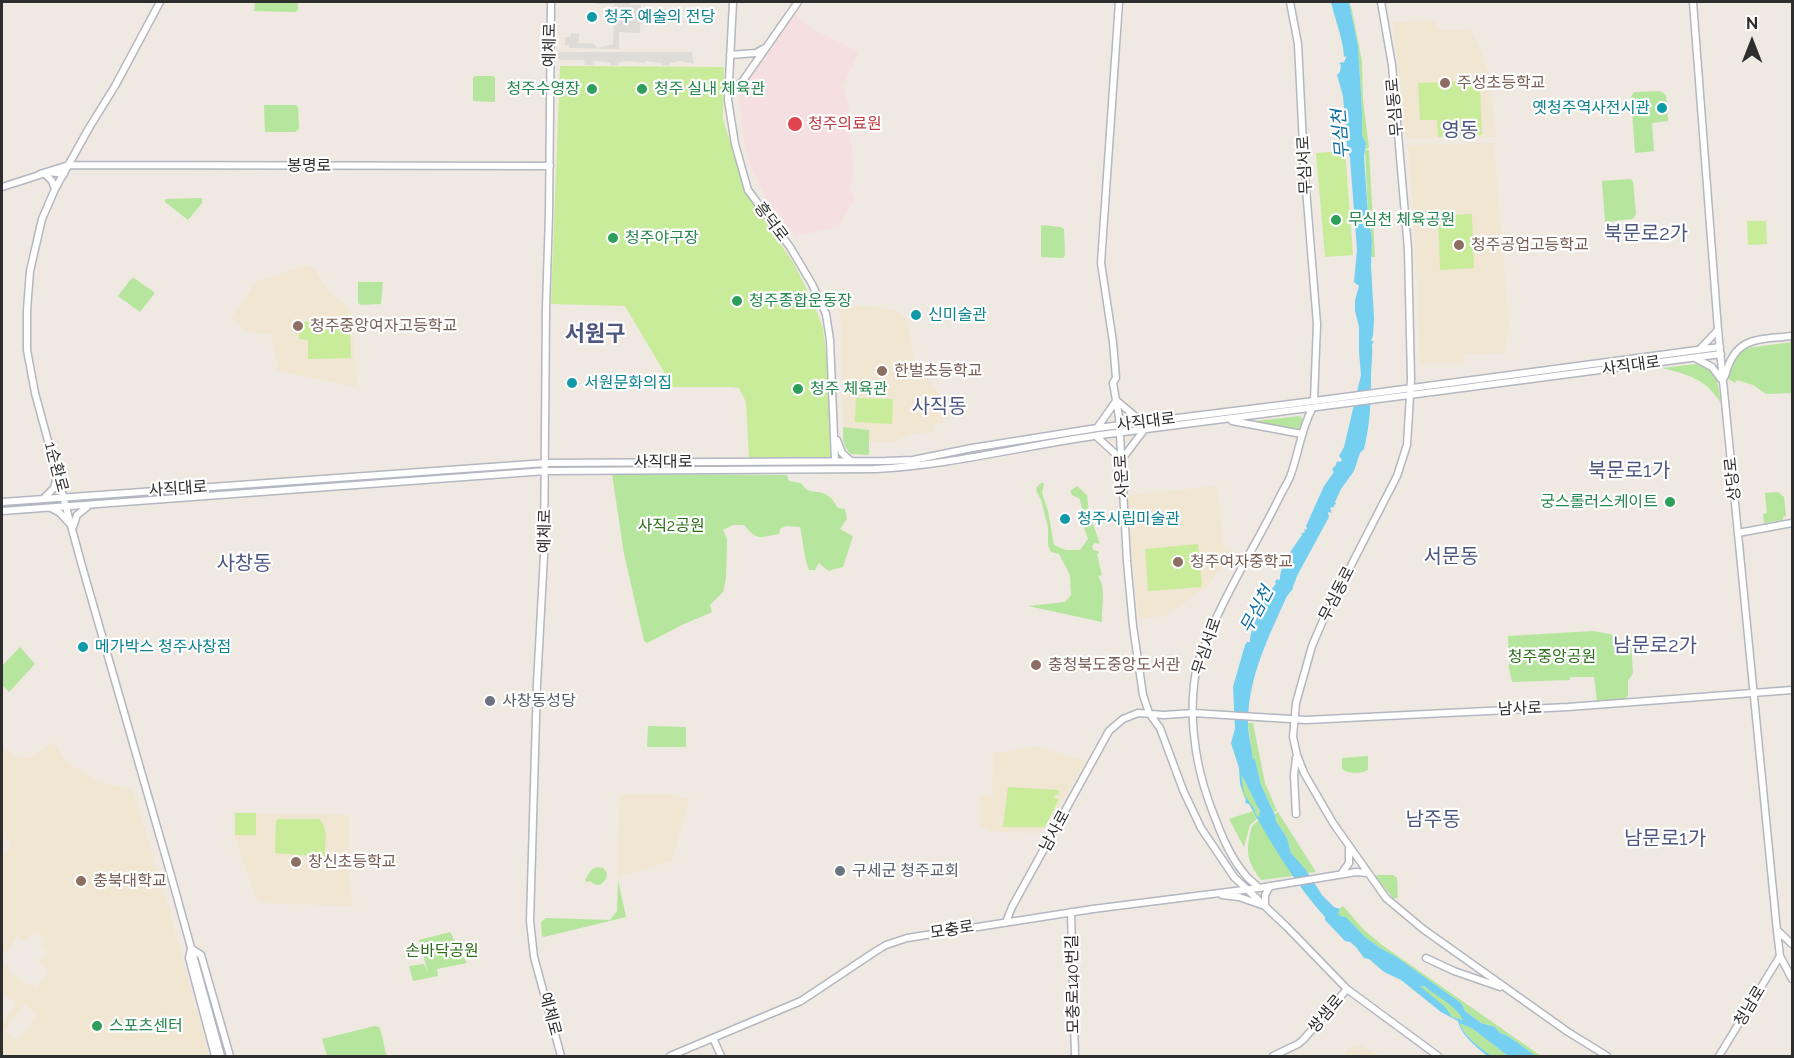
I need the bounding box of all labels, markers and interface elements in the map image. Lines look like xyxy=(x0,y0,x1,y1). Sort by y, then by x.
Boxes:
place label: 청주 예술의 전당 xyxy=(604,7,715,27)
marker: 청주 예술의 전당 xyxy=(585,10,599,24)
north arrow xyxy=(1722,12,1782,72)
text: N xyxy=(1746,14,1758,33)
street label: 예체로 xyxy=(540,23,560,67)
place label: 주성초등학교 xyxy=(1457,73,1545,93)
marker: 주성초등학교 xyxy=(1438,76,1452,90)
street label: 무심동로 xyxy=(1383,77,1407,137)
place label: 청주수영장 xyxy=(506,79,580,99)
place label: 청주 실내 체육관 xyxy=(654,79,765,99)
marker: 청주수영장 xyxy=(585,82,599,96)
marker: 청주 실내 체육관 xyxy=(635,82,649,96)
place label: 옛청주역사전시관 xyxy=(1532,98,1650,118)
marker: 옛청주역사전시관 xyxy=(1655,101,1669,115)
water label: 무심천 xyxy=(1328,108,1354,160)
place label: 청주의료원 xyxy=(808,114,882,134)
marker: 청주의료원 xyxy=(786,115,804,133)
district label: 영동 xyxy=(1442,119,1478,143)
street label: 무심서로 xyxy=(1294,135,1316,195)
street label: 봉명로 xyxy=(287,156,331,176)
street label: 흥덕로 xyxy=(750,199,792,245)
place label: 무심천 체육공원 xyxy=(1348,210,1455,230)
marker: 무심천 체육공원 xyxy=(1329,213,1343,227)
district label: 북문로2가 xyxy=(1604,222,1688,246)
place label: 청주야구장 xyxy=(625,228,699,248)
marker: 청주야구장 xyxy=(606,231,620,245)
place label: 청주공업고등학교 xyxy=(1471,235,1589,255)
marker: 청주공업고등학교 xyxy=(1452,238,1466,252)
place label: 청주종합운동장 xyxy=(749,291,852,311)
marker: 청주종합운동장 xyxy=(730,294,744,308)
place label: 신미술관 xyxy=(928,305,987,325)
marker: 신미술관 xyxy=(909,308,923,322)
place label: 청주중앙여자고등학교 xyxy=(310,316,457,336)
marker: 청주중앙여자고등학교 xyxy=(291,319,305,333)
district label: 서원구 xyxy=(565,321,625,347)
street label: 사직대로 xyxy=(1601,352,1661,380)
place label: 한벌초등학교 xyxy=(894,361,982,381)
marker: 한벌초등학교 xyxy=(875,364,889,378)
place label: 서원문화의집 xyxy=(584,373,672,393)
marker: 서원문화의집 xyxy=(565,376,579,390)
place label: 청주 체육관 xyxy=(810,379,888,399)
marker: 청주 체육관 xyxy=(791,382,805,396)
district label: 사직동 xyxy=(911,395,967,419)
street label: 사직대로 xyxy=(1116,409,1176,435)
street label: 1순환로 xyxy=(40,440,72,494)
street label: 사직대로 xyxy=(634,452,692,472)
street label: 사운로 xyxy=(1111,453,1133,499)
street label: 상당로 xyxy=(1721,456,1745,502)
district label: 북문로1가 xyxy=(1588,459,1670,483)
street label: 사직대로 xyxy=(148,477,208,501)
place label: 궁스롤러스케이트 xyxy=(1540,492,1658,512)
marker: 궁스롤러스케이트 xyxy=(1663,495,1677,509)
street label: 예체로 xyxy=(535,509,555,553)
place label: 청주시립미술관 xyxy=(1077,509,1180,529)
marker: 청주시립미술관 xyxy=(1058,512,1072,526)
park label: 사직2공원 xyxy=(637,516,705,536)
district label: 서문동 xyxy=(1423,545,1479,569)
district label: 사창동 xyxy=(216,552,272,576)
place label: 청주여자중학교 xyxy=(1190,552,1293,572)
marker: 청주여자중학교 xyxy=(1171,555,1185,569)
street label: 무심동로 xyxy=(1315,563,1359,625)
water label: 무심천 xyxy=(1236,583,1278,637)
street label: 무심서로 xyxy=(1188,615,1226,677)
district label: 남문로2가 xyxy=(1613,634,1697,658)
place label: 메가박스 청주사창점 xyxy=(95,637,232,657)
marker: 메가박스 청주사창점 xyxy=(76,640,90,654)
park label: 청주중앙공원 xyxy=(1508,647,1596,667)
place label: 충청북도중앙도서관 xyxy=(1048,655,1180,675)
marker: 충청북도중앙도서관 xyxy=(1029,658,1043,672)
place label: 사창동성당 xyxy=(502,691,576,711)
marker: 사창동성당 xyxy=(483,694,497,708)
street label: 남사로 xyxy=(1498,699,1542,719)
street label: 남사로 xyxy=(1036,807,1074,855)
district label: 남주동 xyxy=(1405,808,1461,832)
district label: 남문로1가 xyxy=(1624,827,1706,851)
place label: 창신초등학교 xyxy=(308,852,396,872)
marker: 창신초등학교 xyxy=(289,855,303,869)
place label: 구세군 청주교회 xyxy=(852,861,959,881)
marker: 구세군 청주교회 xyxy=(833,864,847,878)
place label: 충북대학교 xyxy=(93,871,167,891)
marker: 충북대학교 xyxy=(74,874,88,888)
street label: 모충로 xyxy=(929,917,975,943)
street label: 모충로140번길 xyxy=(1063,934,1083,1034)
park label: 손바닥공원 xyxy=(405,941,479,961)
street label: 청남로 xyxy=(1730,982,1770,1030)
street label: 예체로 xyxy=(535,990,565,1038)
street label: 쌍샘로 xyxy=(1304,991,1348,1037)
place label: 스포츠센터 xyxy=(109,1016,183,1036)
marker: 스포츠센터 xyxy=(90,1019,104,1033)

